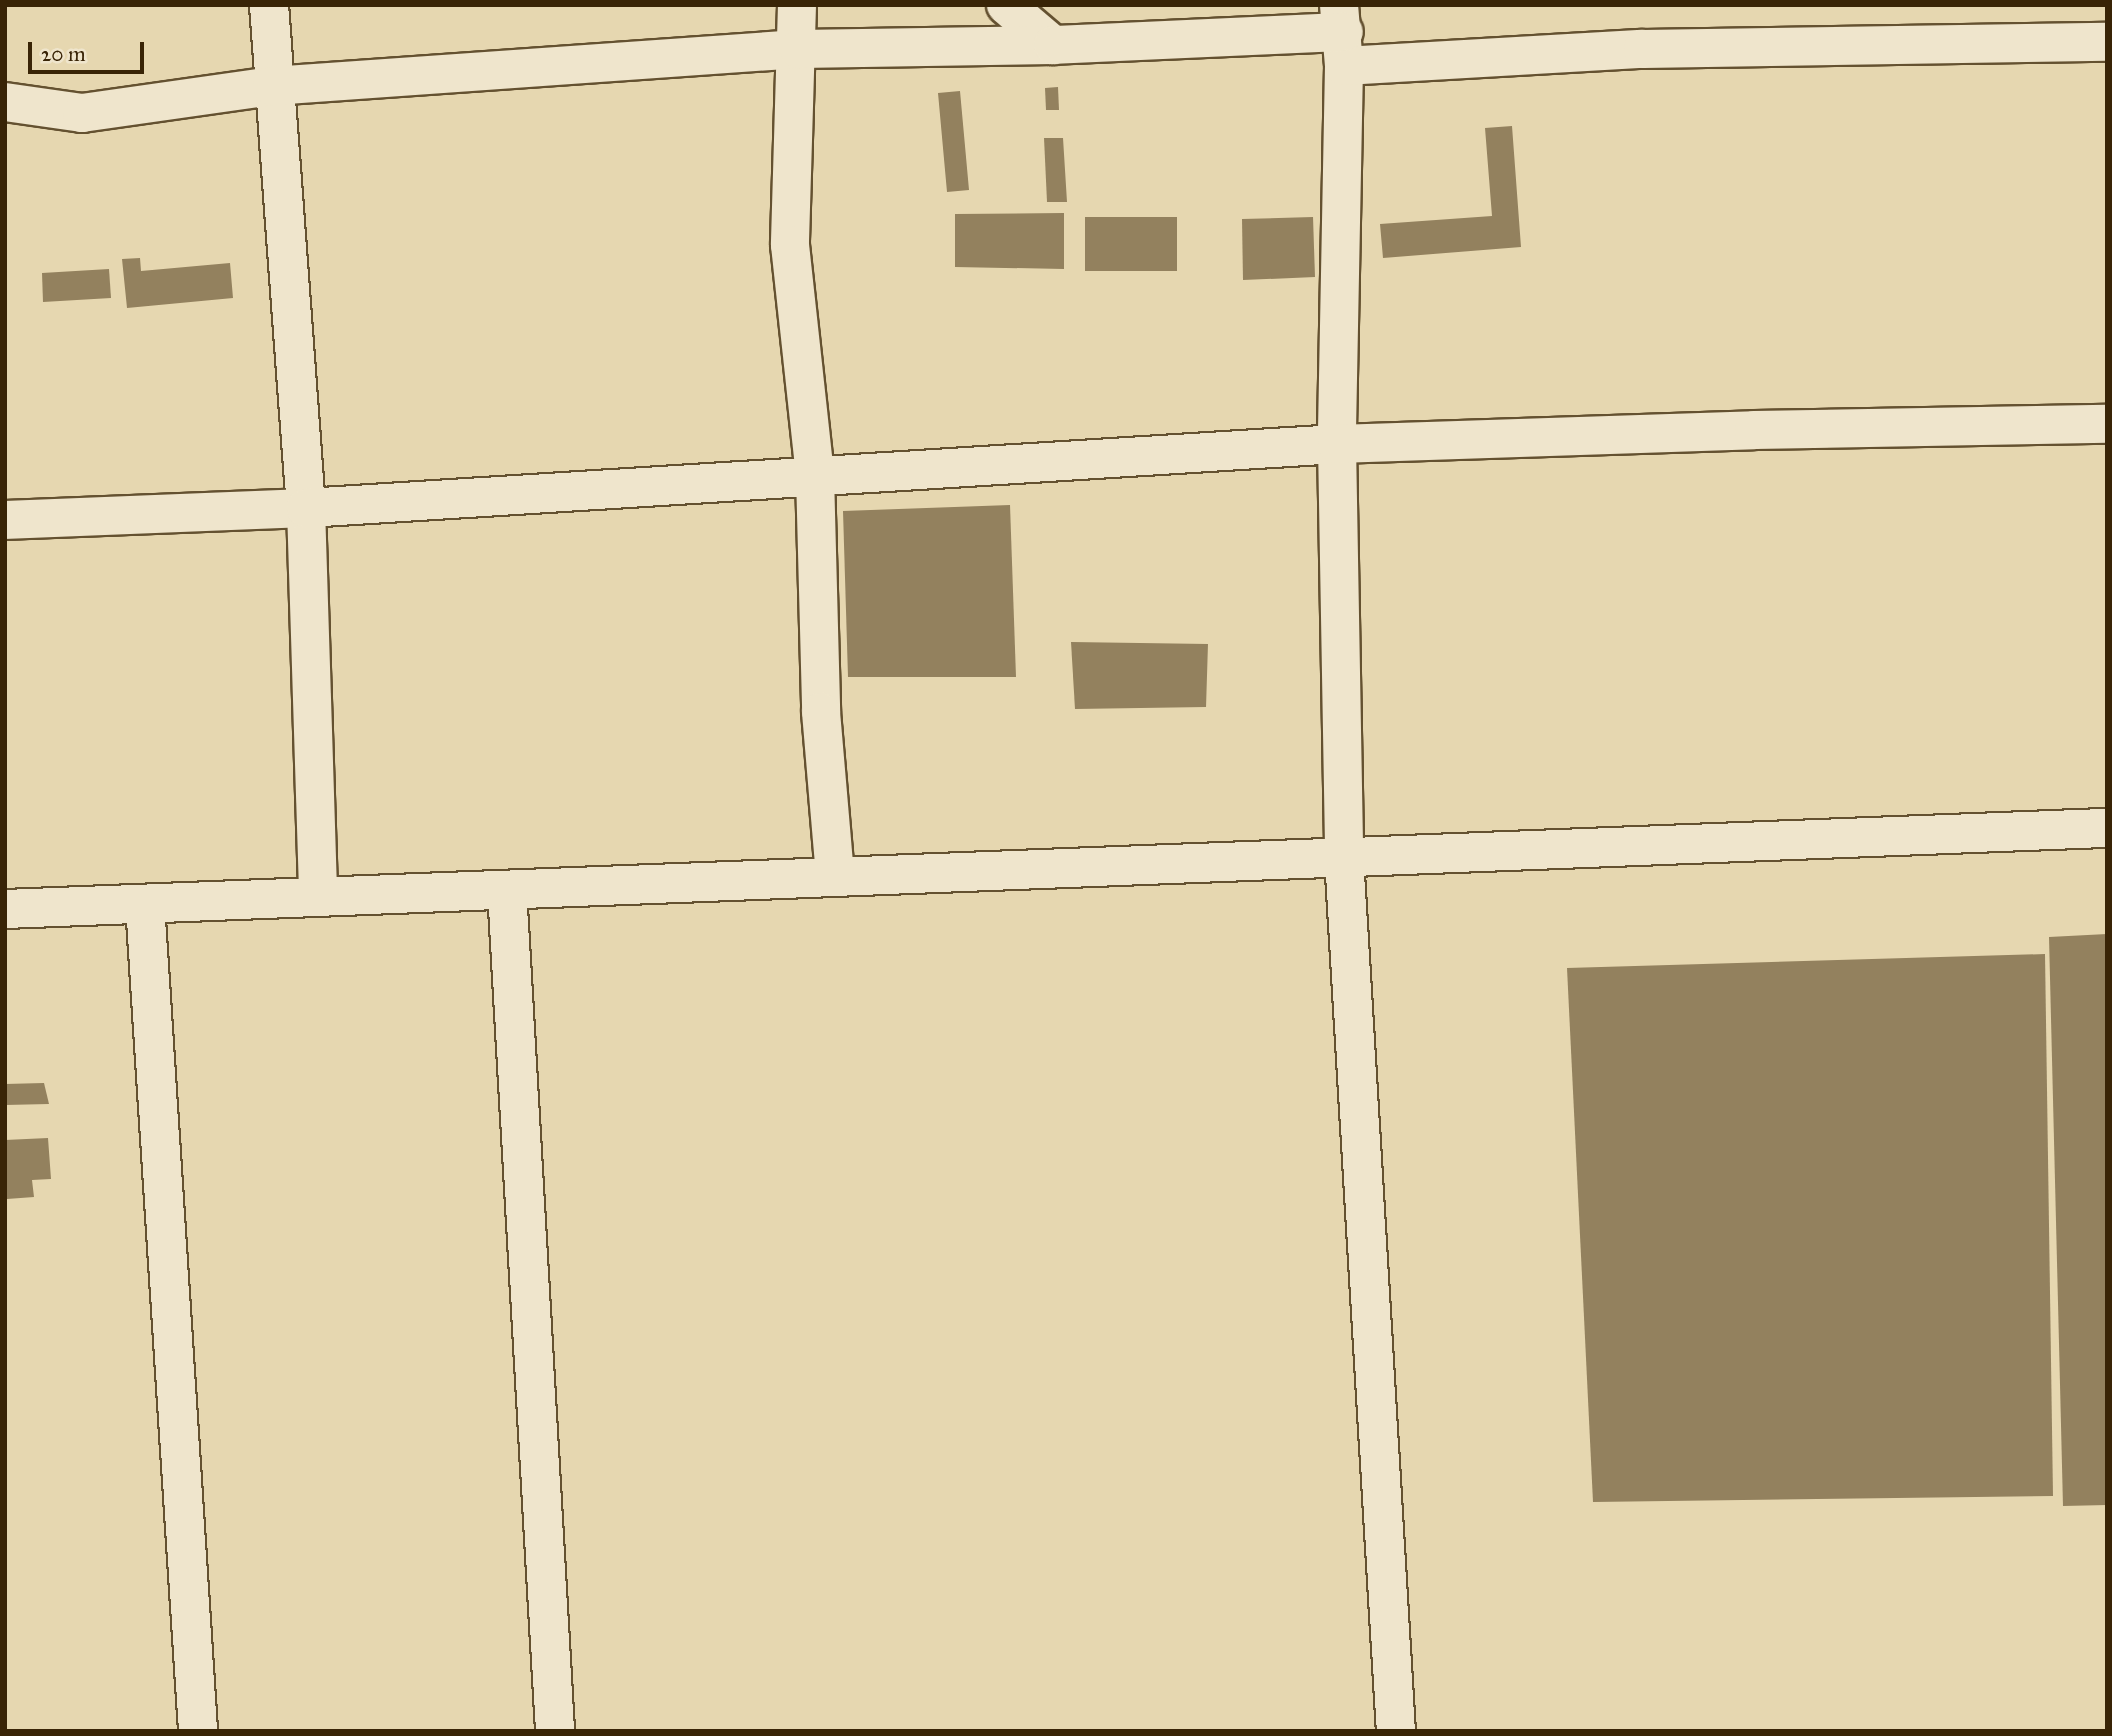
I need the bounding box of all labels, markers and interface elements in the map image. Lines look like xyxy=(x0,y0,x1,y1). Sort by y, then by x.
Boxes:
scale bar xyxy=(32,28,147,72)
text: 20 m xyxy=(41,41,86,67)

